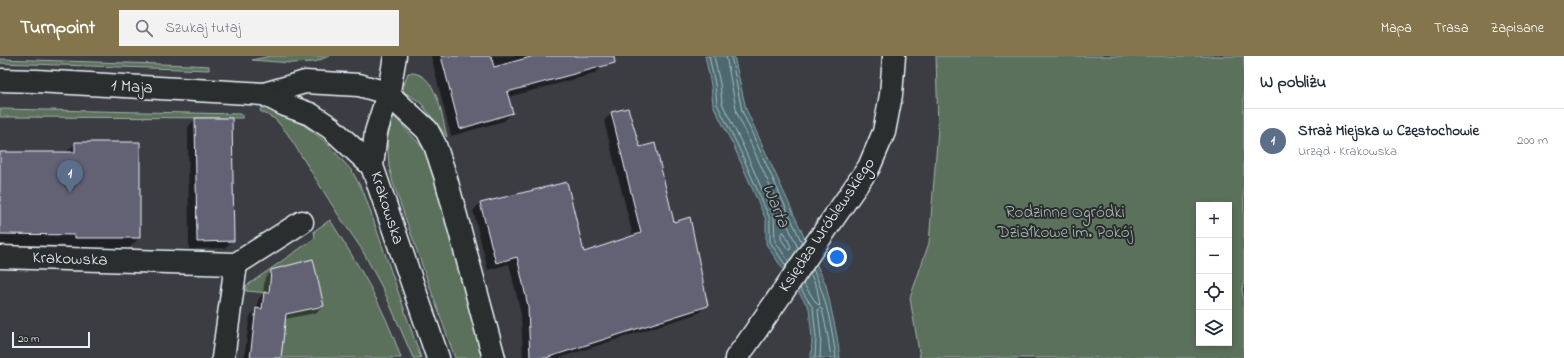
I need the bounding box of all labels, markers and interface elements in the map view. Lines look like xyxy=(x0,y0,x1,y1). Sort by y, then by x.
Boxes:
search box xyxy=(119,10,399,46)
text: Turnpoint xyxy=(20,15,95,42)
icon: search xyxy=(133,17,155,39)
text: Szukaj tutaj xyxy=(165,17,241,39)
text: Mapa xyxy=(1381,18,1412,39)
text: Trasa xyxy=(1434,18,1468,39)
text: Zapisane xyxy=(1490,18,1544,39)
text: W pobliżu xyxy=(1260,70,1326,95)
street label: 1 Maja xyxy=(110,73,154,101)
text: Straż Miejska w Częstochowie xyxy=(1298,120,1479,142)
text: 1 xyxy=(1271,131,1275,150)
text: 200 m xyxy=(1517,131,1548,150)
text: Urząd · Krakowska xyxy=(1298,142,1397,161)
street label: Księdza Wróblewskiego xyxy=(773,152,883,299)
pin: 1 xyxy=(57,160,83,193)
street label: Krakowska xyxy=(363,168,411,248)
water label: Warta xyxy=(754,180,796,232)
park label: Rodzinne Ogródki Działkowe im. Pokój xyxy=(996,200,1133,245)
map controls xyxy=(1196,202,1232,346)
button: + xyxy=(1196,202,1232,238)
button: − xyxy=(1196,238,1232,274)
street label: Krakowska xyxy=(32,245,108,273)
your location xyxy=(827,247,847,267)
button: locate xyxy=(1196,274,1232,310)
button: layers xyxy=(1196,310,1232,346)
scale bar xyxy=(12,330,90,349)
text: 20 m xyxy=(18,331,40,347)

